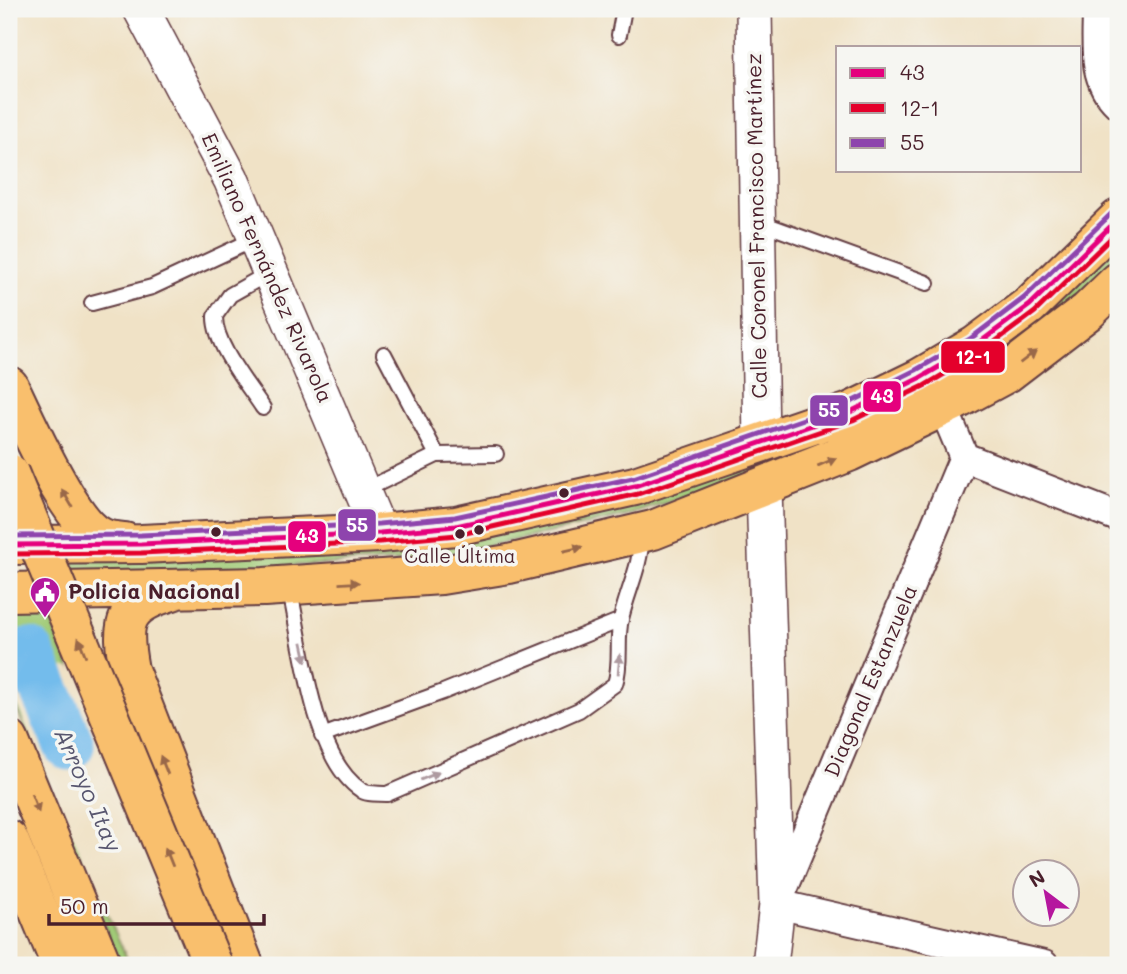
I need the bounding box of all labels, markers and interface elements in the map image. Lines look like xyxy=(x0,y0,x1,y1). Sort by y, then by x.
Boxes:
legend xyxy=(836,46,1082,172)
street label: Calle Coronel Francisco Martínez xyxy=(739,53,772,399)
text: 43 xyxy=(900,58,925,85)
text: 12-1 xyxy=(900,94,939,121)
street label: Emiliano Fernández Rivarola xyxy=(197,128,340,407)
text: 55 xyxy=(900,128,925,155)
line badge: 12-1 xyxy=(940,340,1006,374)
text: 12-1 xyxy=(955,344,991,369)
one-way arrow xyxy=(1019,349,1037,364)
line badge: 43 xyxy=(862,380,902,413)
text: 43 xyxy=(870,383,894,408)
line badge: 55 xyxy=(809,394,849,427)
text: 55 xyxy=(818,397,840,422)
one-way arrow xyxy=(817,456,838,467)
unlabelled marker xyxy=(557,486,571,500)
one-way arrow xyxy=(61,488,74,508)
line badge: 55 xyxy=(337,508,377,542)
text: 55 xyxy=(346,512,368,537)
line badge: 43 xyxy=(287,520,327,553)
text: 43 xyxy=(295,523,319,548)
unlabelled marker xyxy=(472,523,486,537)
unlabelled marker xyxy=(209,525,223,539)
marker: Calle Última xyxy=(453,527,467,541)
place label: Calle Última xyxy=(404,543,516,568)
one-way arrow xyxy=(563,543,585,554)
public building icon: Policia Nacional xyxy=(28,575,62,619)
place label: Policia Nacional xyxy=(68,577,240,604)
one-way arrow xyxy=(338,577,360,588)
street label: Diagonal Estanzuela xyxy=(817,580,922,781)
one-way arrow xyxy=(76,636,87,657)
one-way arrow xyxy=(298,641,309,663)
one-way arrow xyxy=(613,653,624,675)
water label: Arroyo Itay xyxy=(48,723,129,856)
one-way arrow xyxy=(159,755,170,776)
one-way arrow xyxy=(420,771,441,782)
one-way arrow xyxy=(29,793,41,813)
one-way arrow xyxy=(163,846,174,867)
north arrow xyxy=(1012,858,1082,928)
text: N xyxy=(1024,864,1049,893)
scale bar xyxy=(49,883,264,927)
text: 50 m xyxy=(60,892,109,919)

